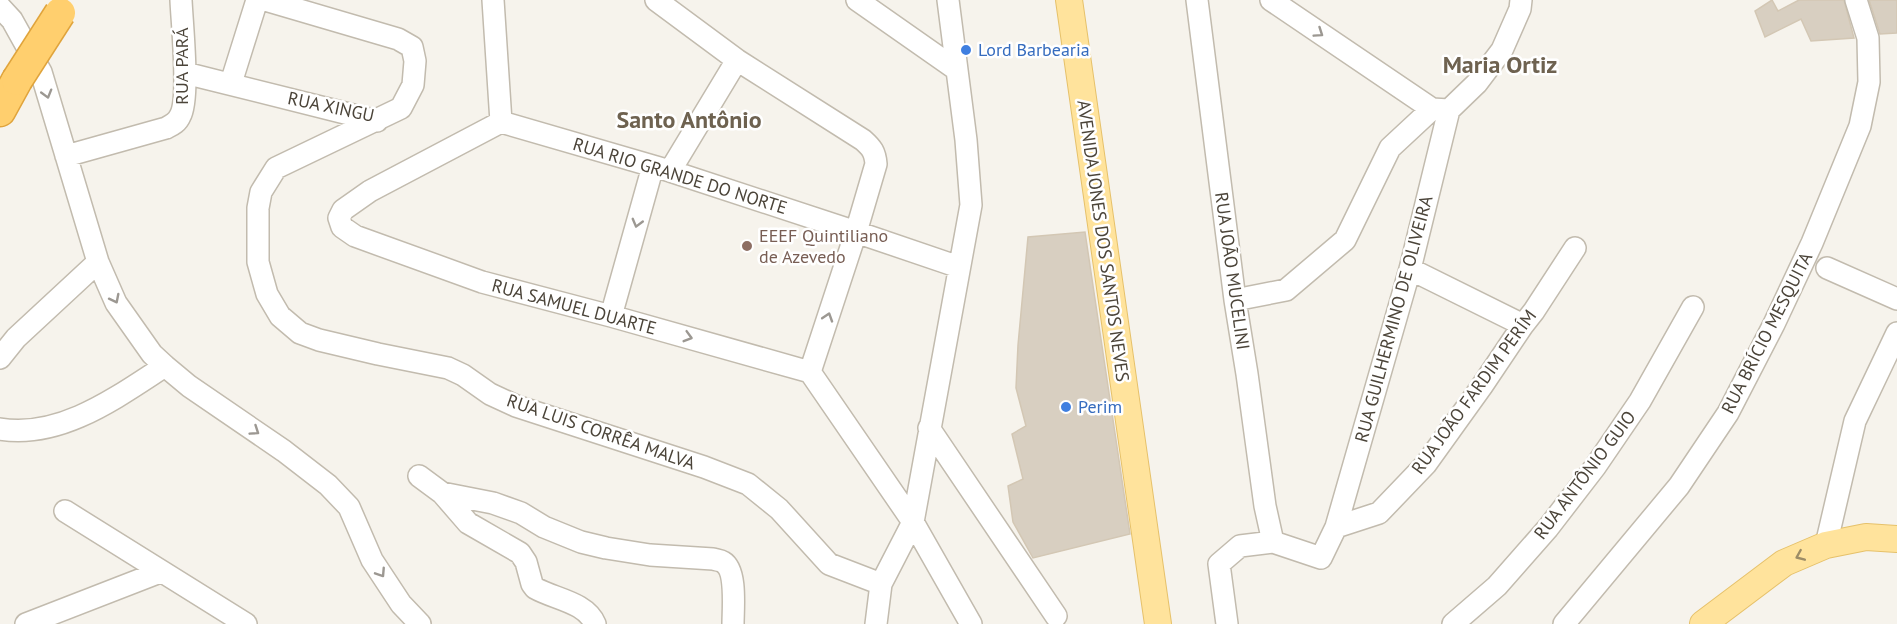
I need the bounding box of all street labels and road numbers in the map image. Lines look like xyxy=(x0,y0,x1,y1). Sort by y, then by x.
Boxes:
street label: RUA PARÁ xyxy=(170,27,193,105)
street label: RUA XINGU xyxy=(286,86,376,127)
street label: AVENIDA JONES DOS SANTOS NEVES xyxy=(1072,99,1135,383)
street label: RUA RIO GRANDE DO NORTE xyxy=(570,132,790,219)
street label: RUA JOÃO MUCELINI xyxy=(1210,191,1255,351)
street label: RUA GUILHERMINO DE OLIVEIRA xyxy=(1349,193,1438,445)
street label: RUA BRÍCIO MESQUITA xyxy=(1716,248,1817,417)
street label: RUA SAMUEL DUARTE xyxy=(489,273,659,340)
street label: RUA JOÃO FARDIM PERÍM xyxy=(1406,305,1541,478)
street label: RUA LUIS CORRÊA MALVA xyxy=(504,388,699,475)
street label: RUA ANTÔNIO GUIO xyxy=(1529,406,1641,544)

